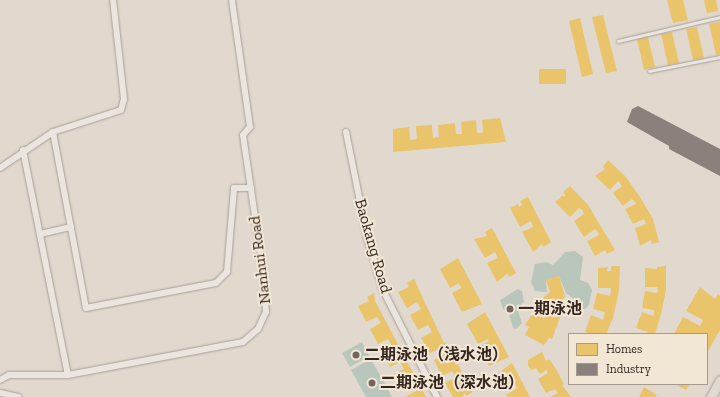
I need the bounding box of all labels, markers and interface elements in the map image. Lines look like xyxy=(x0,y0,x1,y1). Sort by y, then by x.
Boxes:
street label: Baokang Road xyxy=(350,196,396,296)
street label: Nanhui Road xyxy=(245,215,275,305)
place label: 一期泳池 xyxy=(518,299,582,319)
marker: 一期泳池 xyxy=(505,304,515,314)
legend xyxy=(568,333,708,385)
text: Homes xyxy=(606,342,642,356)
place label: 二期泳池（浅水池） xyxy=(364,345,508,365)
marker: 二期泳池（浅水池） xyxy=(351,350,361,360)
text: Industry xyxy=(606,362,651,376)
place label: 二期泳池（深水池） xyxy=(380,373,524,393)
marker: 二期泳池（深水池） xyxy=(367,378,377,388)

